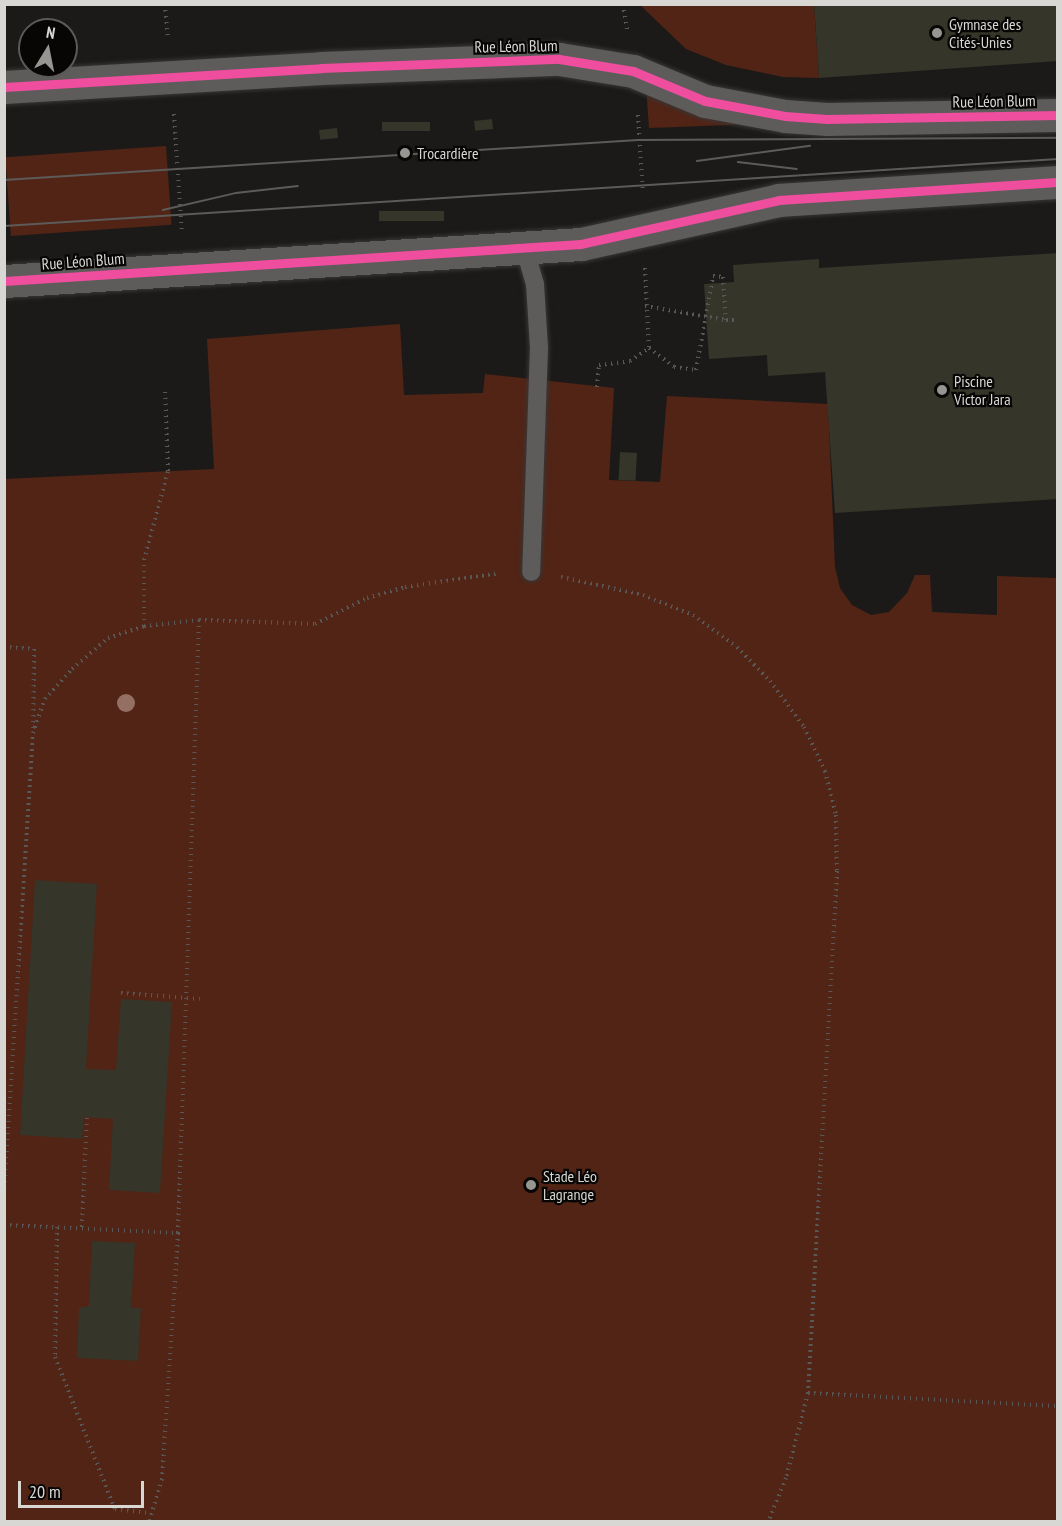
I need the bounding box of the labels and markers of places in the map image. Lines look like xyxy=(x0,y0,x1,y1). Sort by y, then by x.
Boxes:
place label: Gymnase des Cités-Unies xyxy=(949,14,1021,52)
marker: Gymnase des Cités-Unies xyxy=(930,26,944,40)
place label: Trocardière xyxy=(417,143,479,163)
marker: Trocardière xyxy=(398,146,412,160)
place label: Piscine Victor Jara xyxy=(954,371,1011,409)
marker: Piscine Victor Jara xyxy=(935,383,949,397)
place label: Stade Léo Lagrange xyxy=(543,1166,597,1204)
marker: Stade Léo Lagrange xyxy=(524,1178,538,1192)

